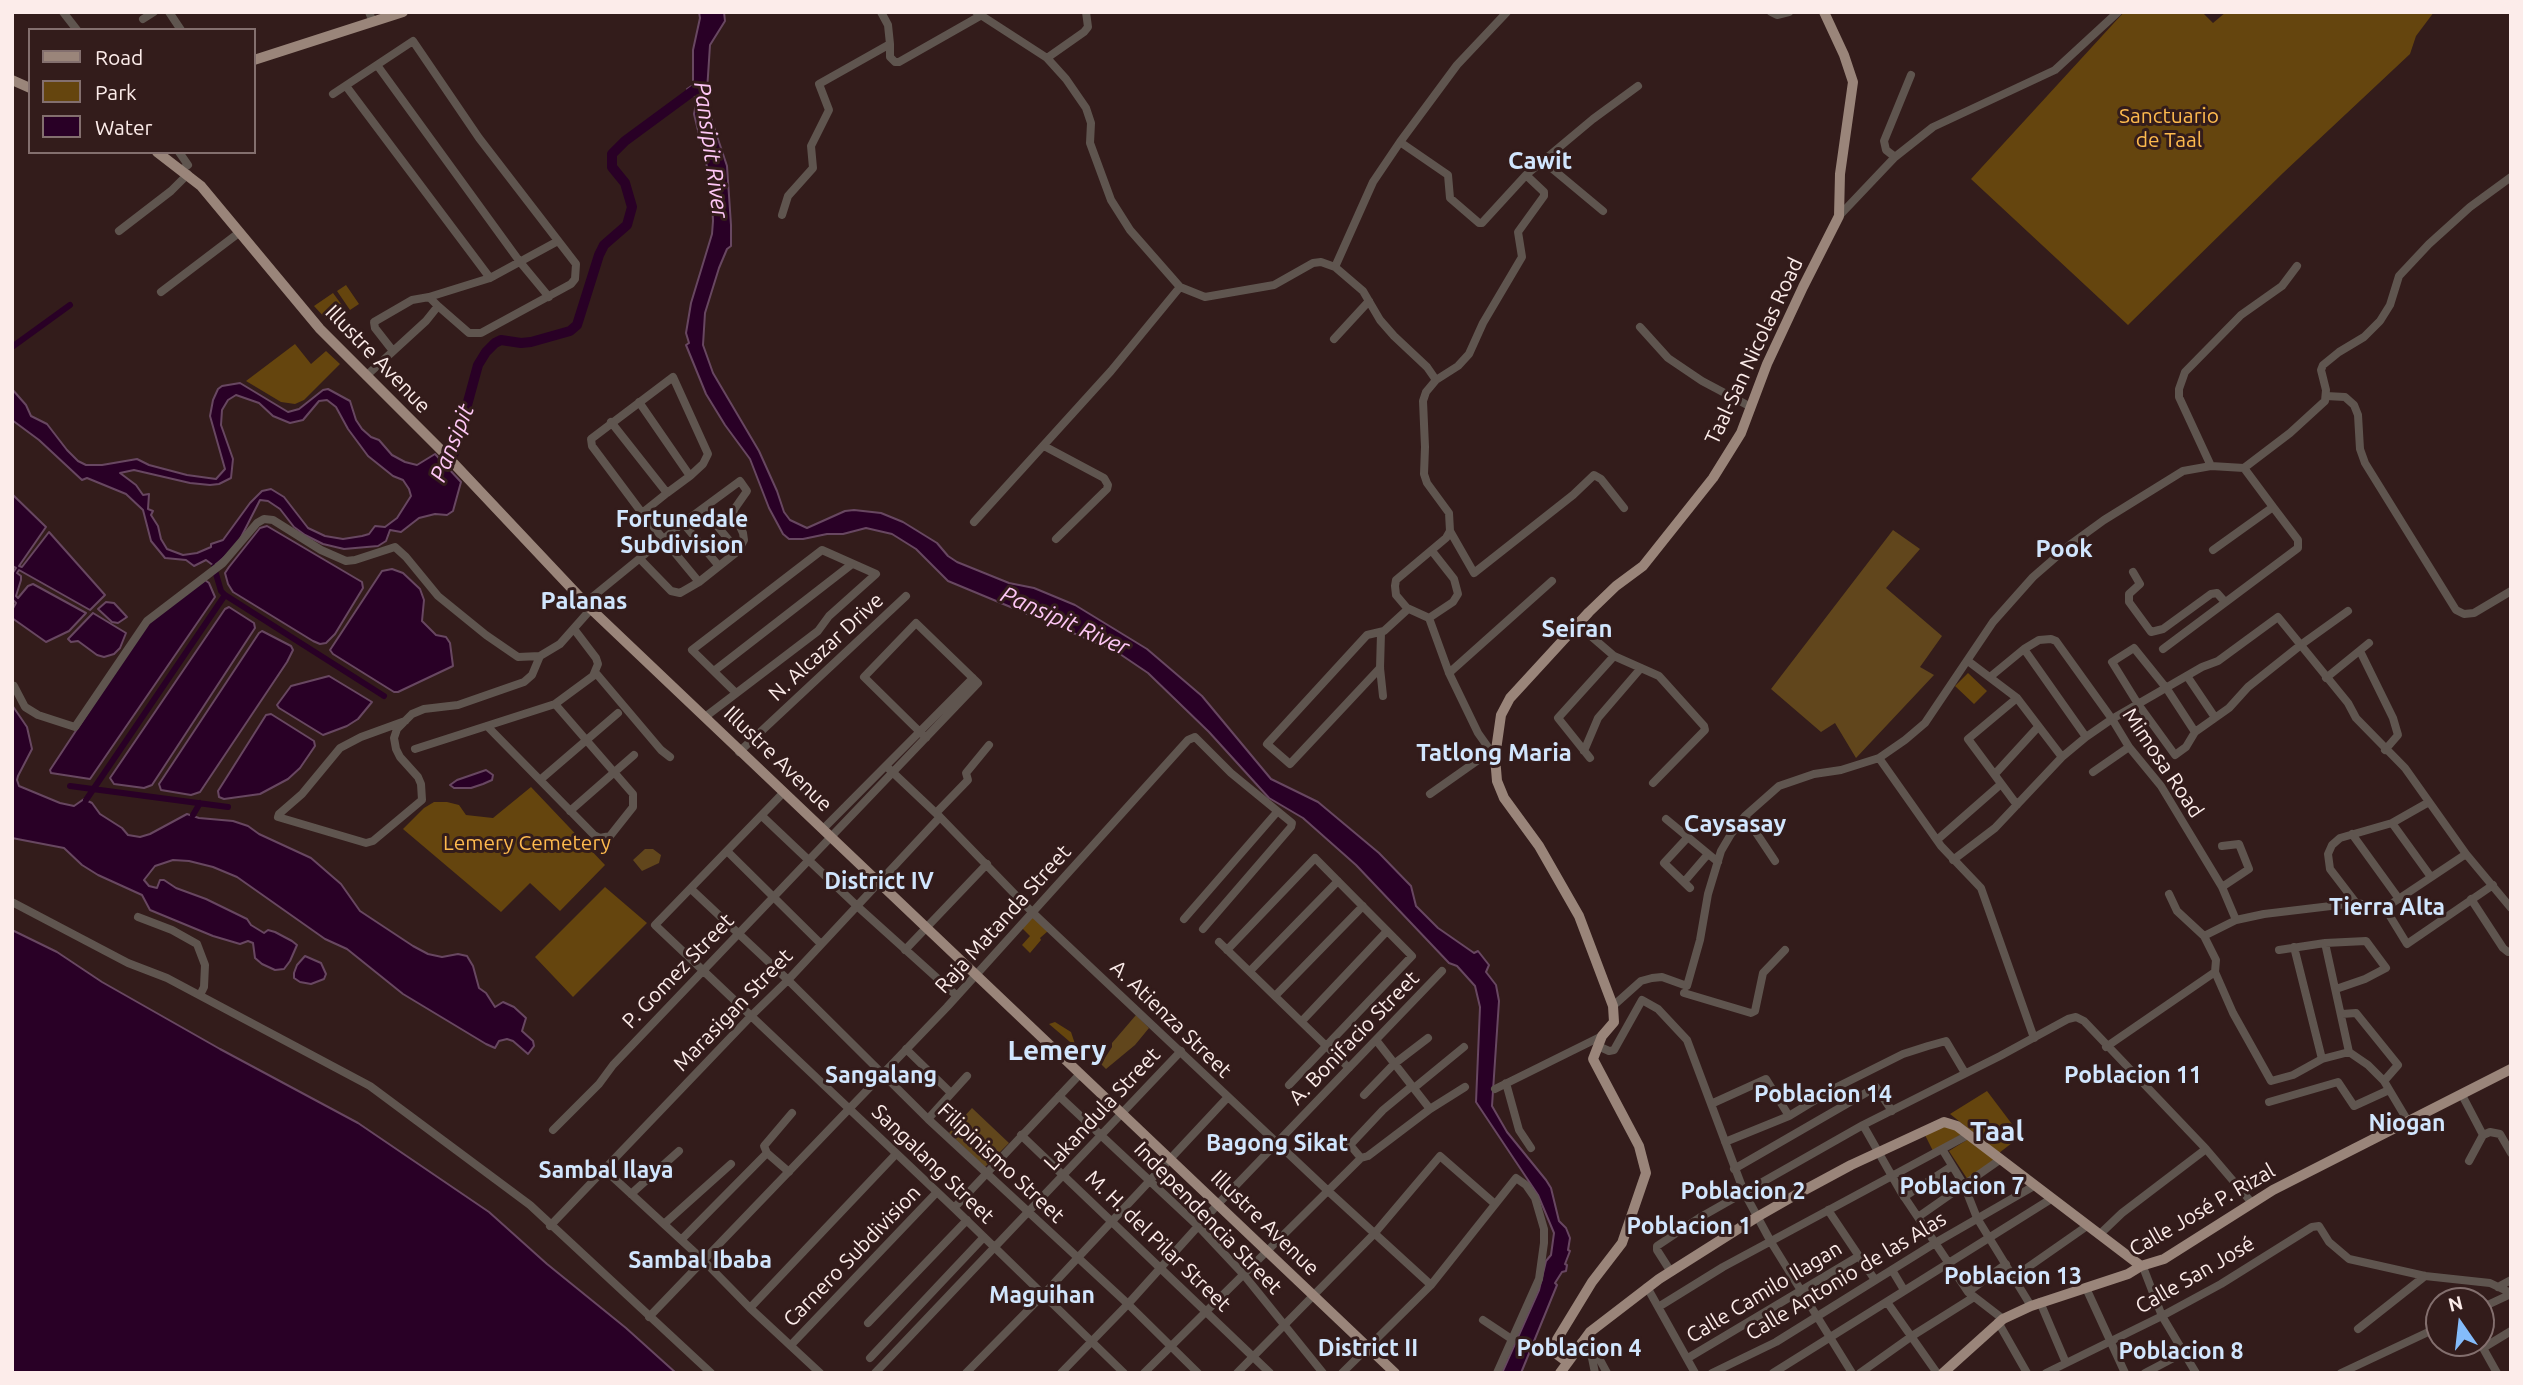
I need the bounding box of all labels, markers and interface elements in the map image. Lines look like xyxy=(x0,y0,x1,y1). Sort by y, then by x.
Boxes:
legend xyxy=(28,28,256,154)
text: Road xyxy=(95,45,143,69)
text: Park xyxy=(95,80,137,104)
water label: Pansipit River xyxy=(688,80,734,220)
park label: Sanctuario de Taal xyxy=(2119,103,2219,153)
text: Water xyxy=(95,115,153,139)
district label: Cawit xyxy=(1508,147,1572,175)
street label: Taal-San Nicolas Road xyxy=(1700,254,1808,448)
street label: Illustre Avenue xyxy=(320,300,436,418)
water label: Pansipit xyxy=(424,400,480,486)
district label: Fortunedale Subdivision xyxy=(616,505,748,559)
district label: Pook xyxy=(2035,535,2093,563)
water label: Pansipit River xyxy=(997,580,1133,662)
district label: Palanas xyxy=(541,587,627,615)
street label: N. Alcazar Drive xyxy=(763,588,889,706)
district label: Seiran xyxy=(1542,615,1612,643)
street label: Illustre Avenue xyxy=(719,701,837,817)
street label: Mimosa Road xyxy=(2117,703,2209,823)
district label: Tatlong Maria xyxy=(1416,739,1572,767)
district label: Caysasay xyxy=(1684,810,1786,838)
park label: Lemery Cemetery xyxy=(443,830,611,856)
street label: Raja Matanda Street xyxy=(930,840,1076,998)
district label: District IV xyxy=(824,867,934,895)
district label: Tierra Alta xyxy=(2329,893,2445,921)
street label: P. Gomez Street xyxy=(617,908,739,1034)
street label: Marasigan Street xyxy=(668,944,798,1076)
street label: A. Atienza Street xyxy=(1105,955,1237,1083)
street label: A. Bonifacio Street xyxy=(1284,966,1424,1110)
district label: Lemery xyxy=(1008,1034,1106,1068)
street label: Lakandula Street xyxy=(1039,1042,1165,1176)
district label: Sangalang xyxy=(825,1061,937,1089)
district label: Poblacion 11 xyxy=(2064,1061,2202,1089)
district label: Poblacion 14 xyxy=(1754,1080,1892,1108)
street label: Filipinismo Street xyxy=(932,1098,1070,1228)
street label: Sangalang Street xyxy=(867,1099,999,1229)
district label: Niogan xyxy=(2369,1109,2445,1137)
district label: Taal xyxy=(1970,1115,2024,1149)
district label: Bagong Sikat xyxy=(1206,1129,1348,1157)
street label: Independencia Street xyxy=(1129,1137,1287,1299)
district label: Sambal Ilaya xyxy=(538,1156,674,1184)
street label: Calle José P. Rizal xyxy=(2125,1158,2279,1262)
street label: M. H. del Pilar Street xyxy=(1080,1165,1236,1317)
street label: Illustre Avenue xyxy=(1206,1165,1324,1281)
district label: Poblacion 7 xyxy=(1900,1172,2024,1200)
district label: Poblacion 2 xyxy=(1681,1177,1805,1205)
street label: Carnero Subdivision xyxy=(778,1180,926,1332)
street label: Calle Antonio de las Alas xyxy=(1741,1206,1951,1346)
district label: Poblacion 1 xyxy=(1627,1212,1751,1240)
street label: Calle San José xyxy=(2131,1231,2259,1319)
street label: Calle Camilo Ilagan xyxy=(1682,1236,1846,1348)
district label: Sambal Ibaba xyxy=(628,1246,772,1274)
district label: Poblacion 13 xyxy=(1944,1262,2082,1290)
district label: Maguihan xyxy=(989,1281,1095,1309)
north arrow xyxy=(2425,1287,2495,1357)
text: N xyxy=(2446,1291,2465,1316)
district label: District II xyxy=(1318,1334,1418,1362)
district label: Poblacion 4 xyxy=(1517,1334,1641,1362)
district label: Poblacion 8 xyxy=(2119,1337,2243,1365)

